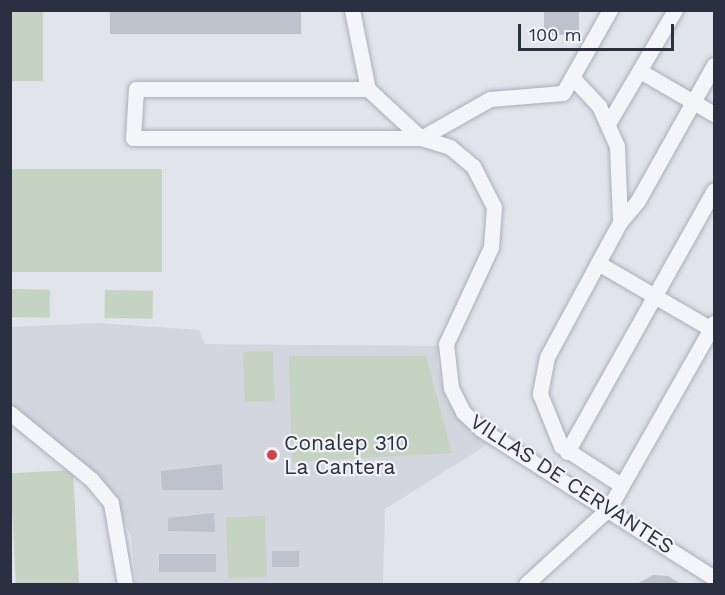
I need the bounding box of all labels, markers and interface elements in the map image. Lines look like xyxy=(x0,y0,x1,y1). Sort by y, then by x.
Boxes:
scale bar xyxy=(521,12,677,50)
text: 100 m xyxy=(529,24,582,45)
street label: VILLAS DE CERVANTES xyxy=(466,409,678,559)
place label: Conalep 310 La Cantera xyxy=(284,430,408,480)
marker: Conalep 310 La Cantera xyxy=(265,448,279,462)

